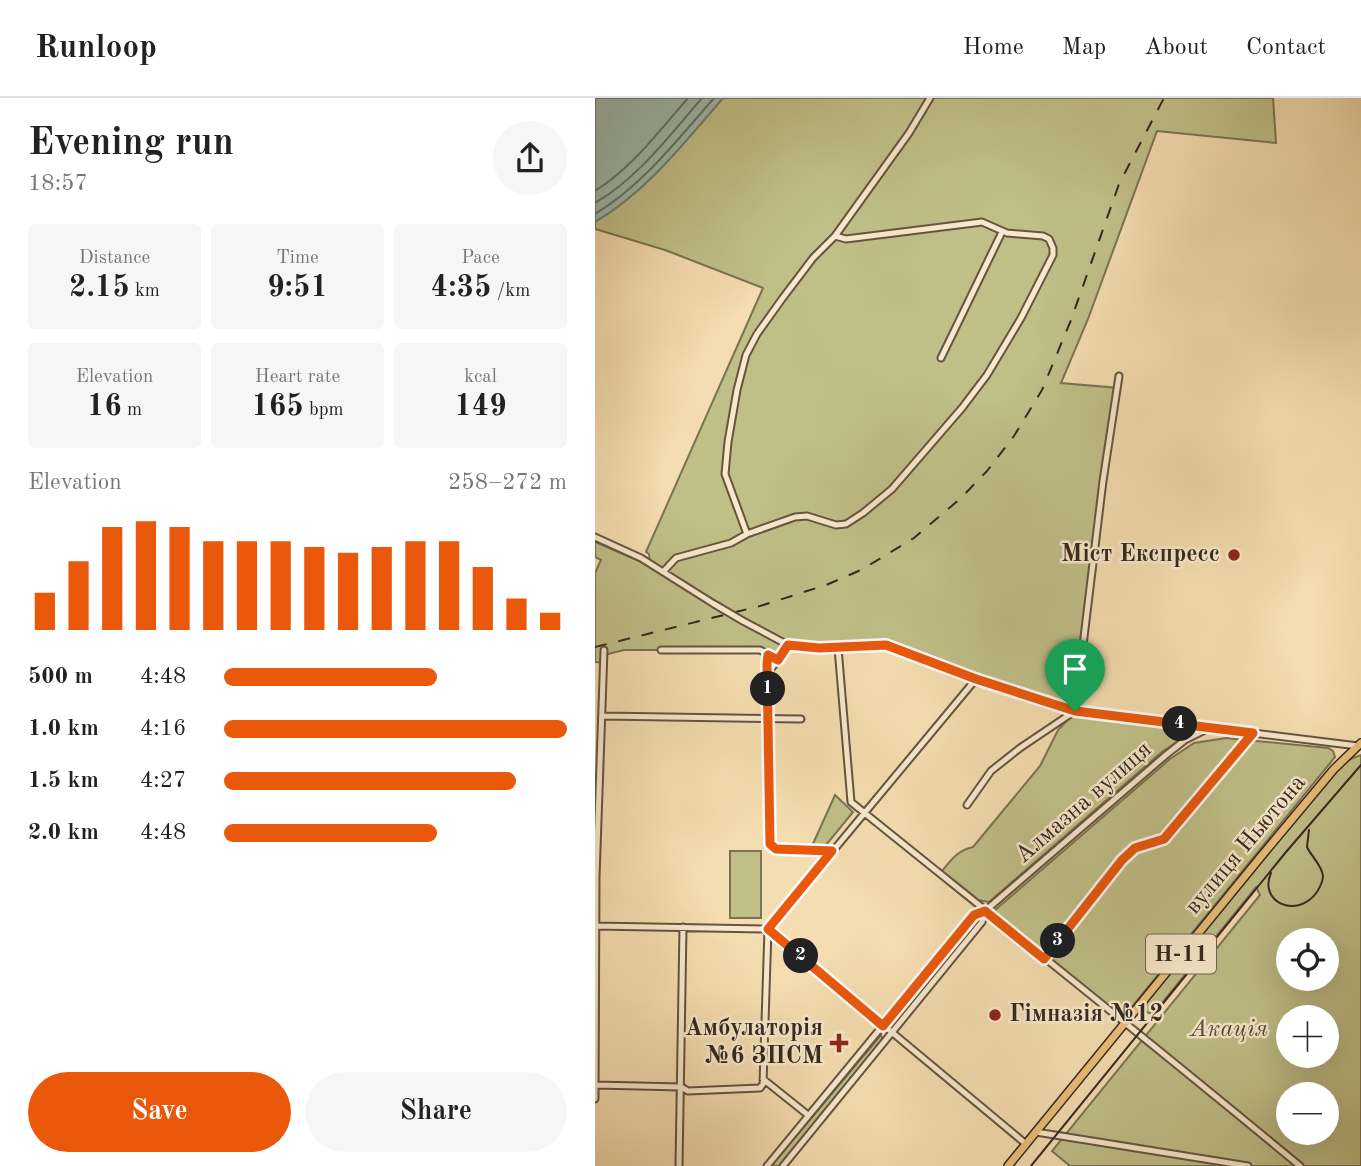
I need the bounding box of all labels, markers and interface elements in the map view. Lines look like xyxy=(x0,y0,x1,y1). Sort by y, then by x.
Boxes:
text: Runloop xyxy=(35,32,157,65)
text: Home xyxy=(963,36,1024,60)
text: Map xyxy=(1062,36,1106,60)
text: About xyxy=(1144,36,1208,60)
text: Contact xyxy=(1246,36,1326,60)
button: share xyxy=(493,121,567,195)
text: Evening run xyxy=(28,125,234,163)
text: 18:57 xyxy=(28,172,88,195)
text: Distance xyxy=(79,249,150,268)
text: Time xyxy=(276,249,319,268)
text: Pace xyxy=(461,249,500,268)
text: 2.15 xyxy=(69,273,130,303)
text: 9:51 xyxy=(267,273,328,303)
text: 4:35 xyxy=(431,273,491,303)
text: km xyxy=(130,282,160,301)
text: /km xyxy=(491,282,530,301)
text: Elevation xyxy=(76,368,153,387)
text: Heart rate xyxy=(255,368,340,387)
text: kcal xyxy=(464,368,497,387)
text: 16 xyxy=(87,392,122,422)
text: 165 xyxy=(251,392,304,422)
text: 149 xyxy=(454,392,507,422)
text: m xyxy=(122,401,142,420)
text: bpm xyxy=(304,401,344,420)
text: Elevation xyxy=(28,471,122,494)
text: 258–272 m xyxy=(448,471,567,494)
place label: Міст Експресс xyxy=(1061,543,1220,567)
marker: Міст Експресс xyxy=(1226,547,1242,563)
pin xyxy=(1045,639,1105,711)
icon: arrive xyxy=(1056,650,1094,688)
text: 500 m xyxy=(28,665,93,688)
text: 4:48 xyxy=(140,665,186,688)
pin: 1 xyxy=(751,672,785,706)
text: 1 xyxy=(762,679,773,698)
pin: 4 xyxy=(1163,706,1197,742)
text: 4 xyxy=(1174,714,1185,733)
text: 1.0 km xyxy=(28,717,99,740)
text: 4:16 xyxy=(140,717,186,740)
street label: Алмазна вулиця xyxy=(1011,738,1157,868)
text: 1.5 km xyxy=(28,769,99,792)
text: 4:27 xyxy=(140,769,186,792)
street label: вулиця Ньютона xyxy=(1181,771,1311,919)
text: 2.0 km xyxy=(28,821,99,844)
text: 4:48 xyxy=(140,821,186,844)
pin: 3 xyxy=(1041,924,1075,958)
map controls xyxy=(1276,928,1339,1145)
button: locate xyxy=(1276,928,1339,991)
text: 3 xyxy=(1052,931,1063,950)
road number: Н-11 xyxy=(1146,934,1216,974)
pin: 2 xyxy=(783,938,819,974)
text: 2 xyxy=(795,946,806,965)
place label: Гімназія №12 xyxy=(1009,1003,1163,1027)
button: + xyxy=(1276,1005,1339,1068)
marker: Гімназія №12 xyxy=(987,1007,1003,1023)
place label: Амбулаторія №6 ЗПСМ xyxy=(685,1017,823,1069)
park label: Акація xyxy=(1188,1018,1268,1042)
marker: Амбулаторія №6 ЗПСМ xyxy=(829,1033,849,1053)
button: Save xyxy=(28,1072,291,1152)
button: Share xyxy=(305,1072,567,1152)
button: − xyxy=(1276,1082,1339,1145)

